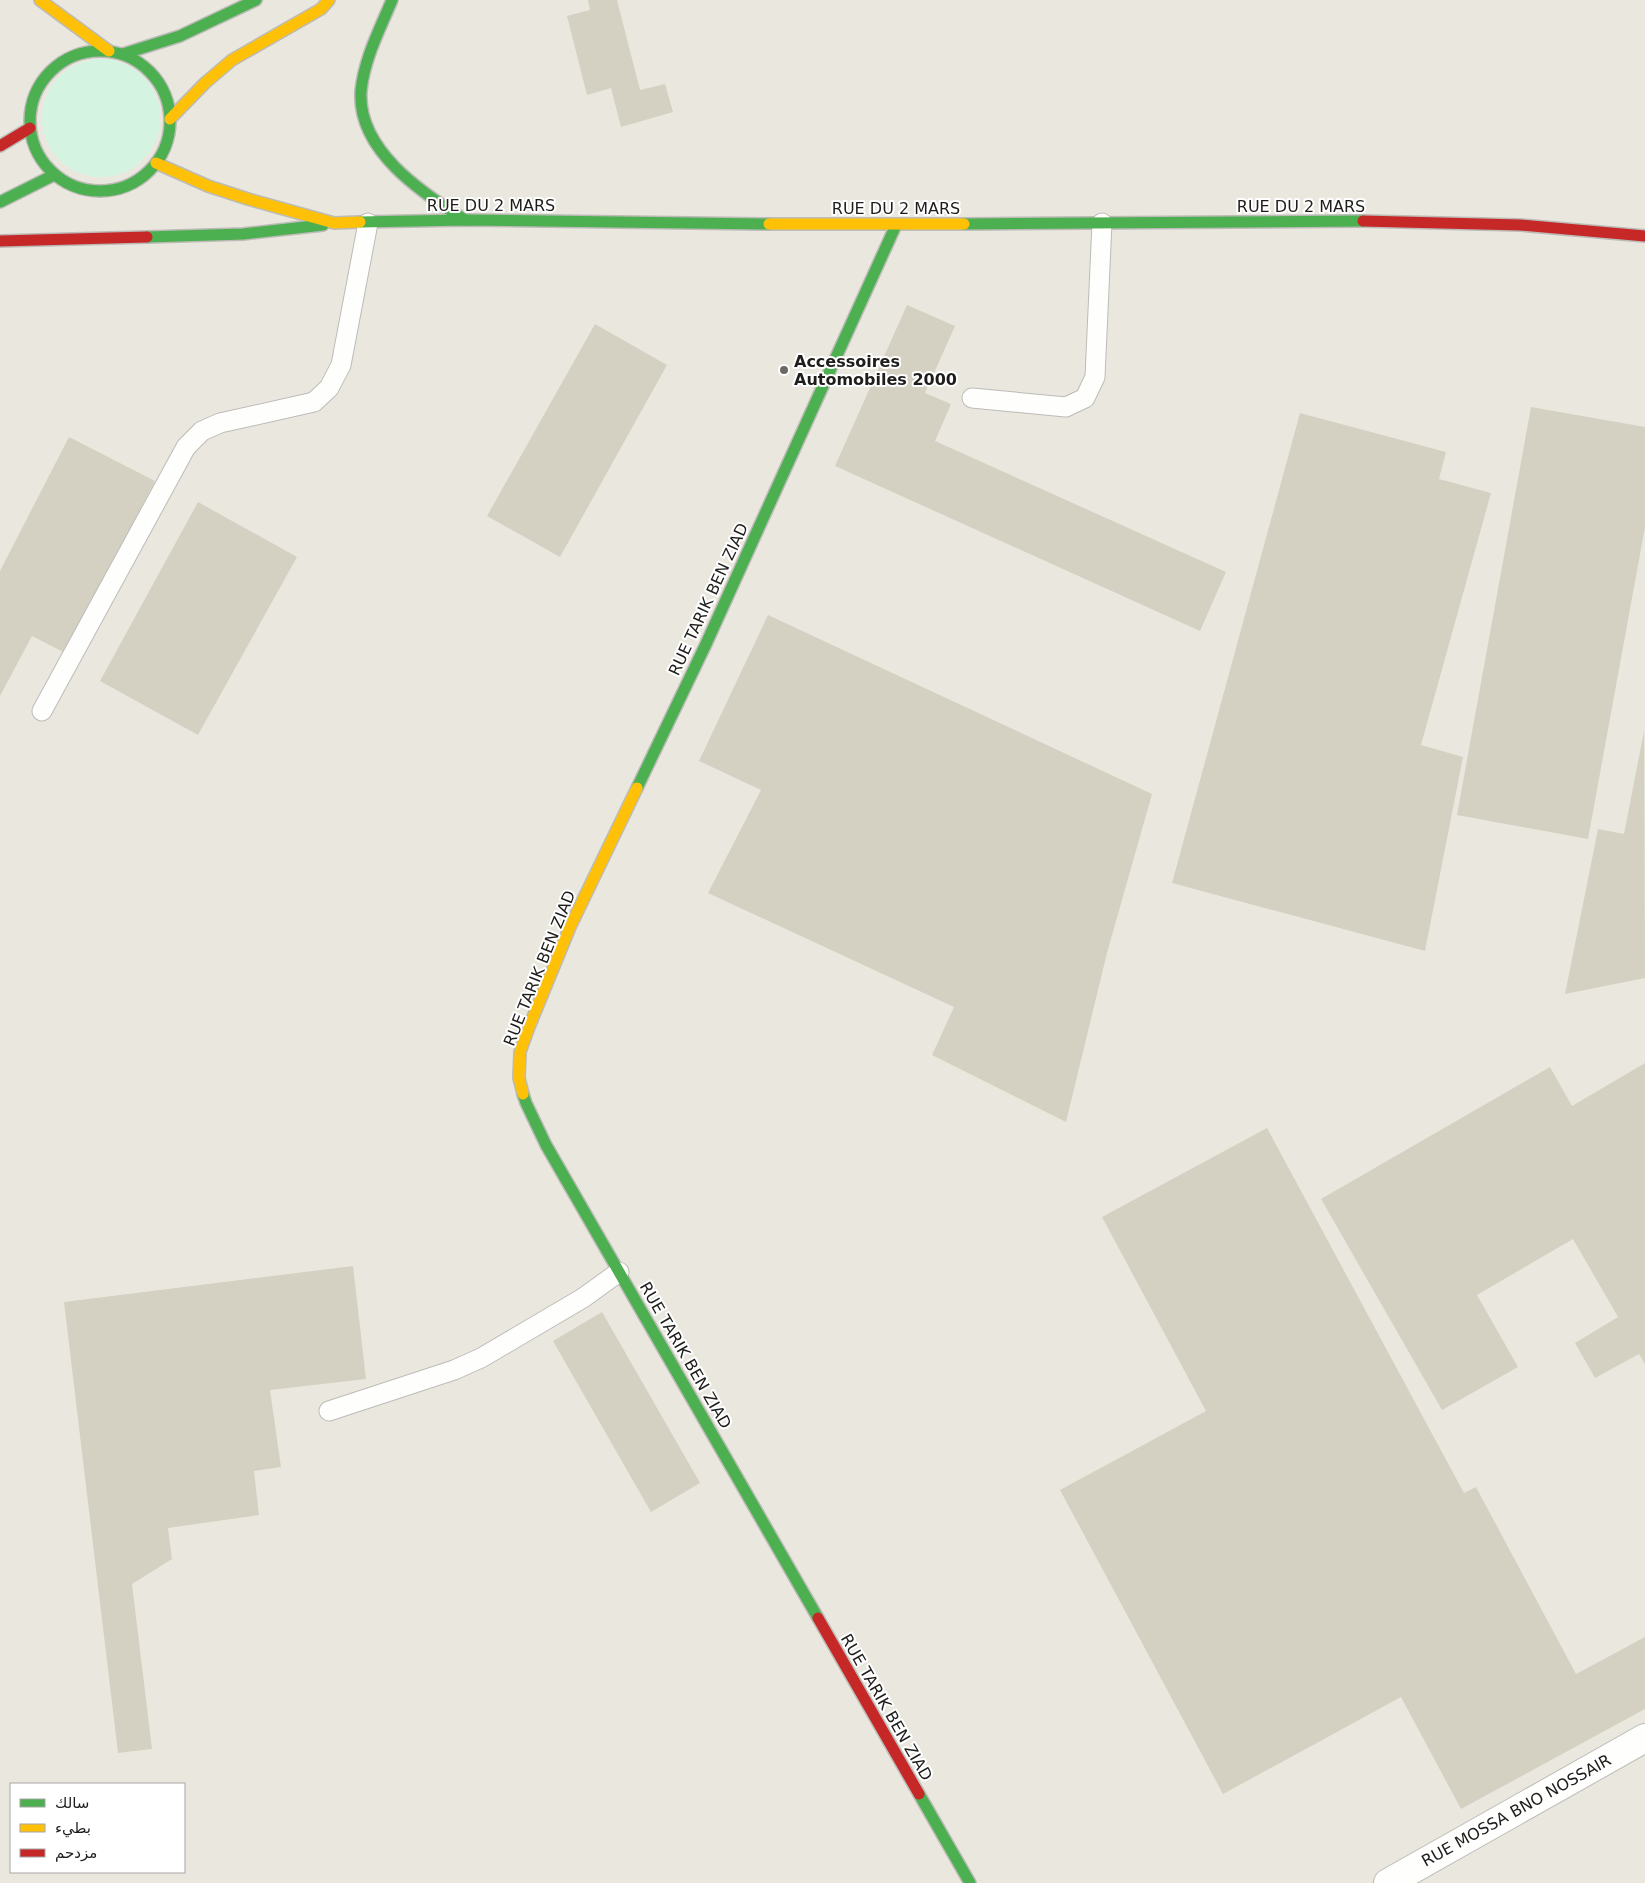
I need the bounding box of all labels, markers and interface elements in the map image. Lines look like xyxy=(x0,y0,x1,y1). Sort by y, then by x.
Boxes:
street label: RUE DU 2 MARS xyxy=(427,196,555,215)
street label: RUE DU 2 MARS xyxy=(1237,197,1365,216)
street label: RUE DU 2 MARS xyxy=(832,199,960,218)
place label: Accessoires Automobiles 2000 xyxy=(794,352,957,389)
marker: Accessoires Automobiles 2000 xyxy=(778,364,790,376)
street label: RUE TARIK BEN ZIAD xyxy=(665,520,752,678)
street label: RUE TARIK BEN ZIAD xyxy=(500,888,579,1049)
street label: RUE TARIK BEN ZIAD xyxy=(636,1279,735,1432)
street label: RUE TARIK BEN ZIAD xyxy=(837,1631,936,1784)
street label: RUE MOSSA BNO NOSSAIR xyxy=(1418,1750,1614,1871)
legend xyxy=(10,1783,185,1873)
text: سالك xyxy=(55,1794,89,1812)
text: بطيء xyxy=(55,1819,91,1838)
text: مزدحم xyxy=(55,1844,97,1862)

